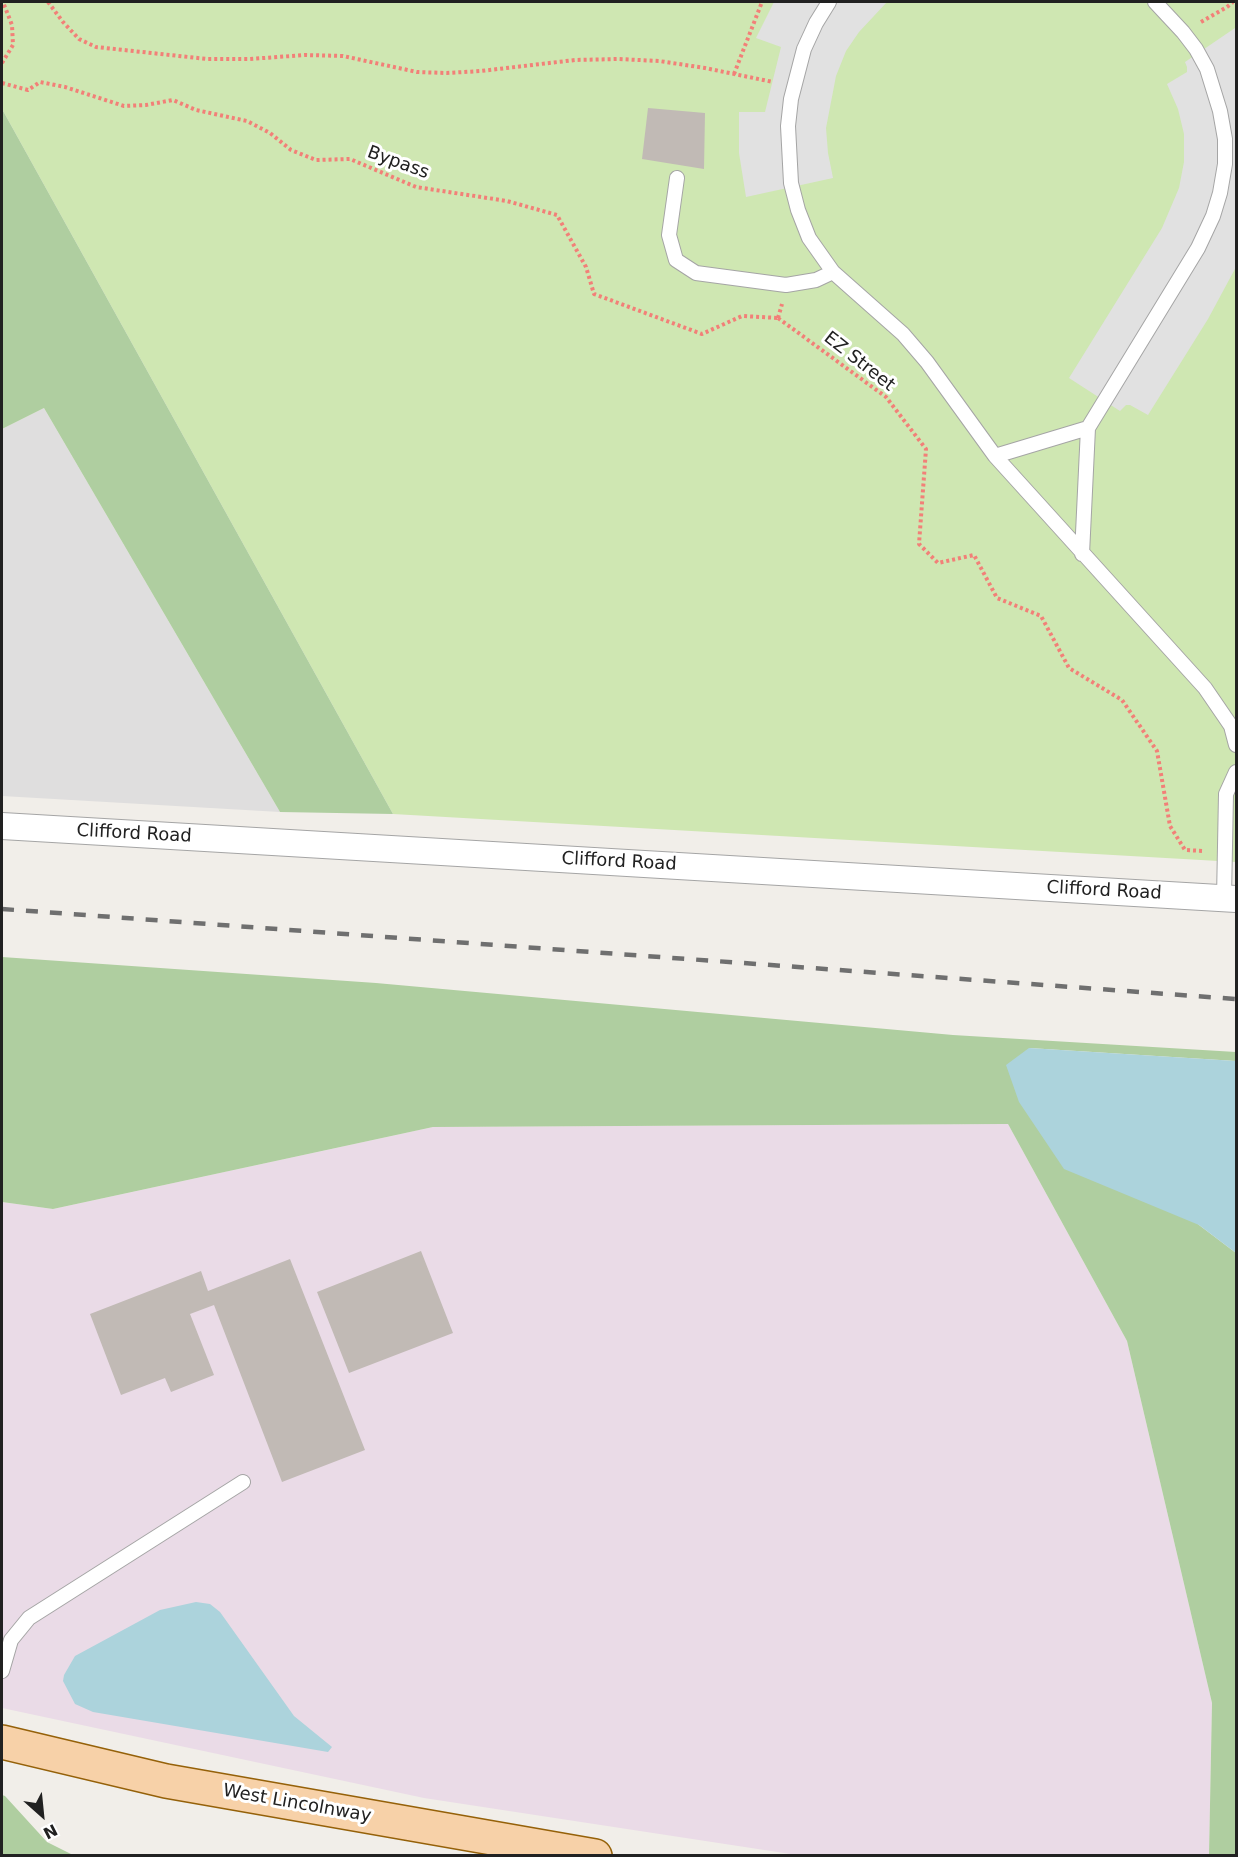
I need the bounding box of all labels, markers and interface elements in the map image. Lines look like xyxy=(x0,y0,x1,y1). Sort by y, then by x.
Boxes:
street label: Bypass xyxy=(364,142,432,184)
street label: EZ Street xyxy=(819,328,899,396)
street label: Clifford Road xyxy=(76,820,192,848)
street label: Clifford Road xyxy=(561,848,677,876)
street label: Clifford Road xyxy=(1046,877,1162,905)
street label: West Lincolnway xyxy=(221,1780,373,1828)
north arrow xyxy=(12,1785,72,1845)
text: N xyxy=(40,1820,61,1843)

